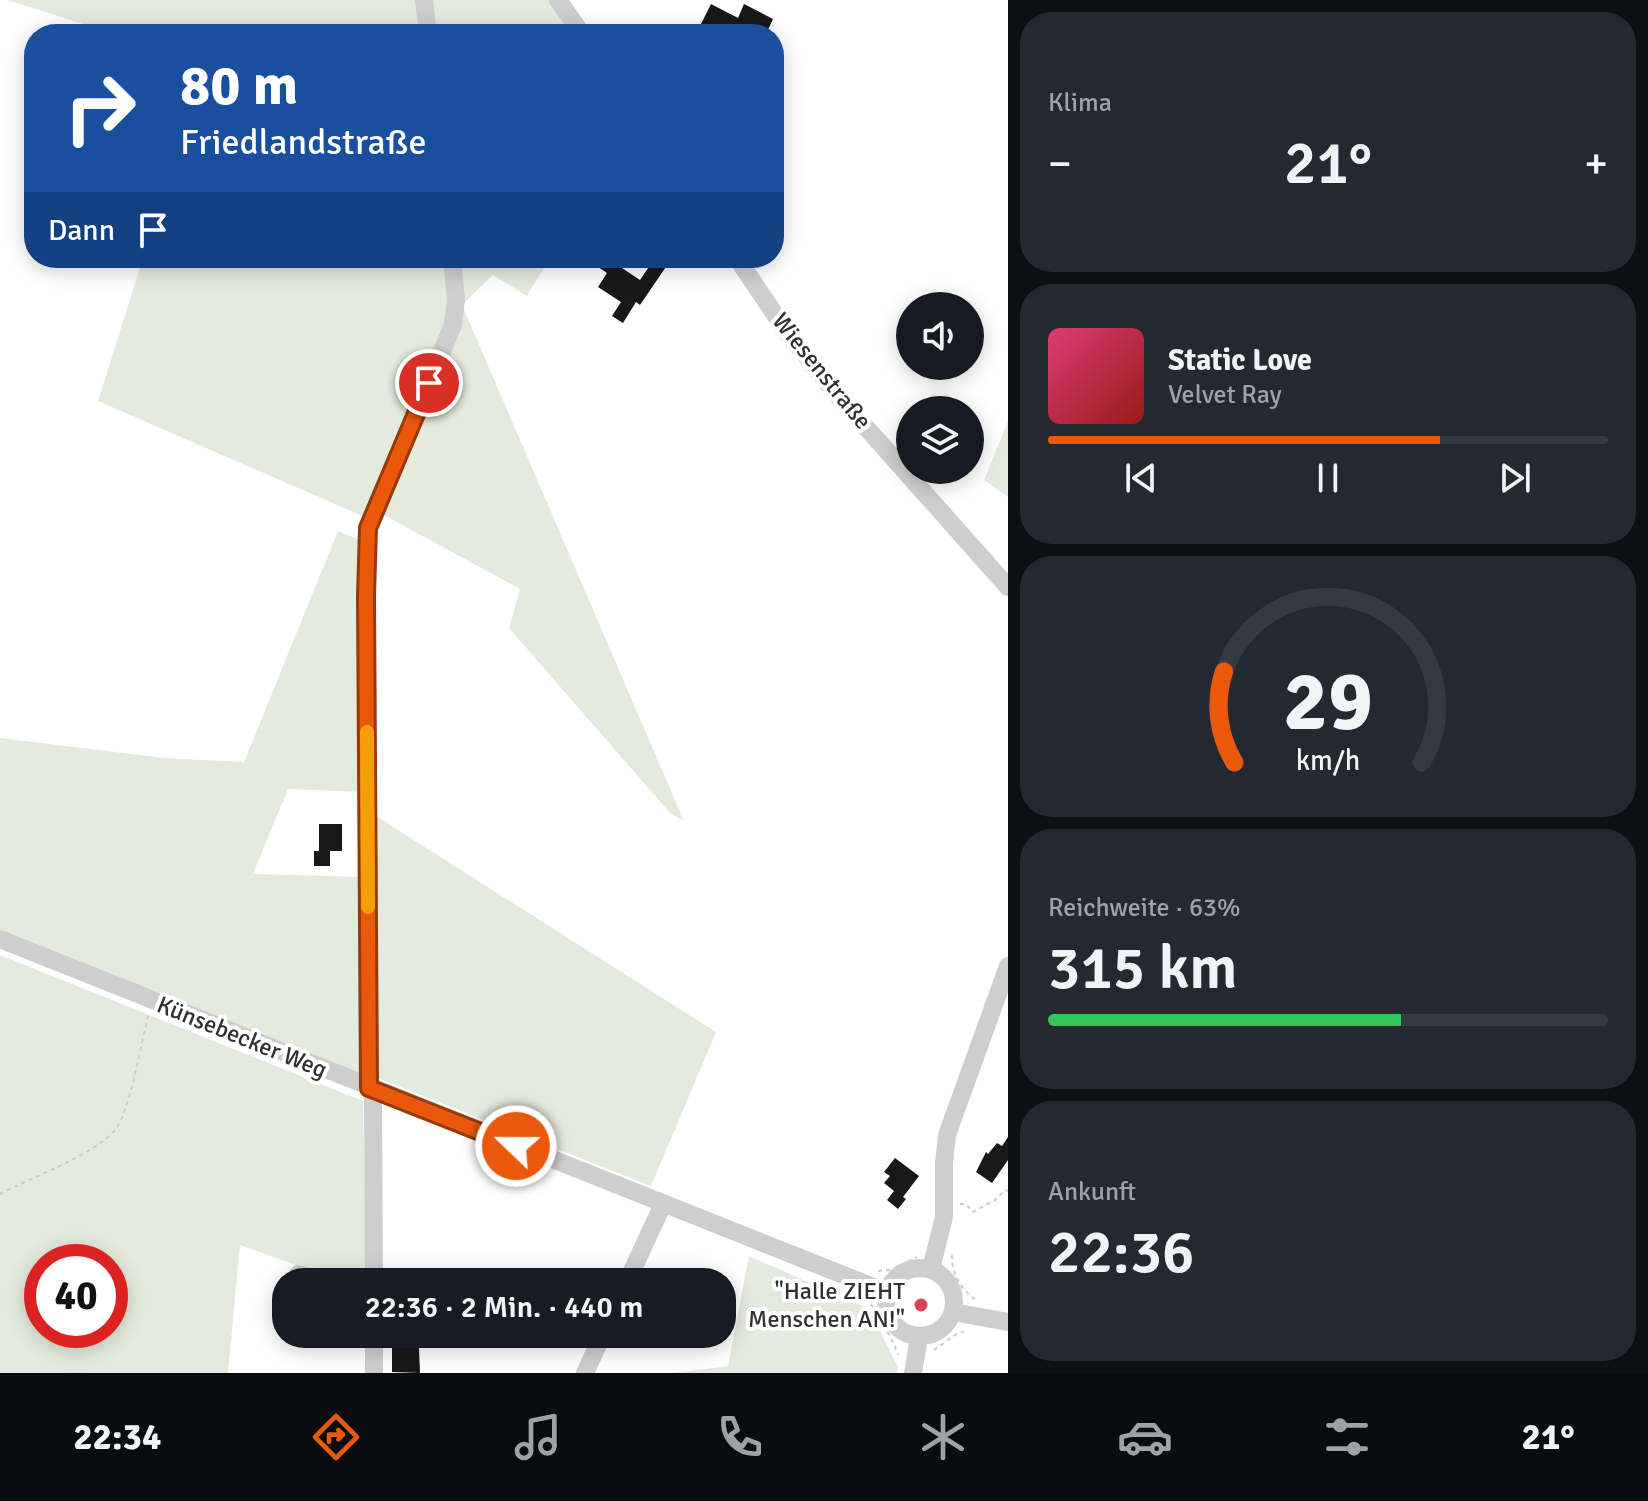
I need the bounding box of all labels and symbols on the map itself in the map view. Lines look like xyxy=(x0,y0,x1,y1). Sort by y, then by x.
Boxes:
street label: Wiesenstraße xyxy=(766,307,878,435)
pin xyxy=(395,349,463,417)
street label: Künsebecker Weg xyxy=(153,989,331,1085)
position arrow xyxy=(474,1104,558,1188)
speed limit sign: 40 xyxy=(24,1244,128,1348)
place label: "Halle ZIEHT Menschen AN!" xyxy=(748,1276,905,1334)
marker: "Halle ZIEHT Menschen AN!" xyxy=(912,1296,930,1314)

